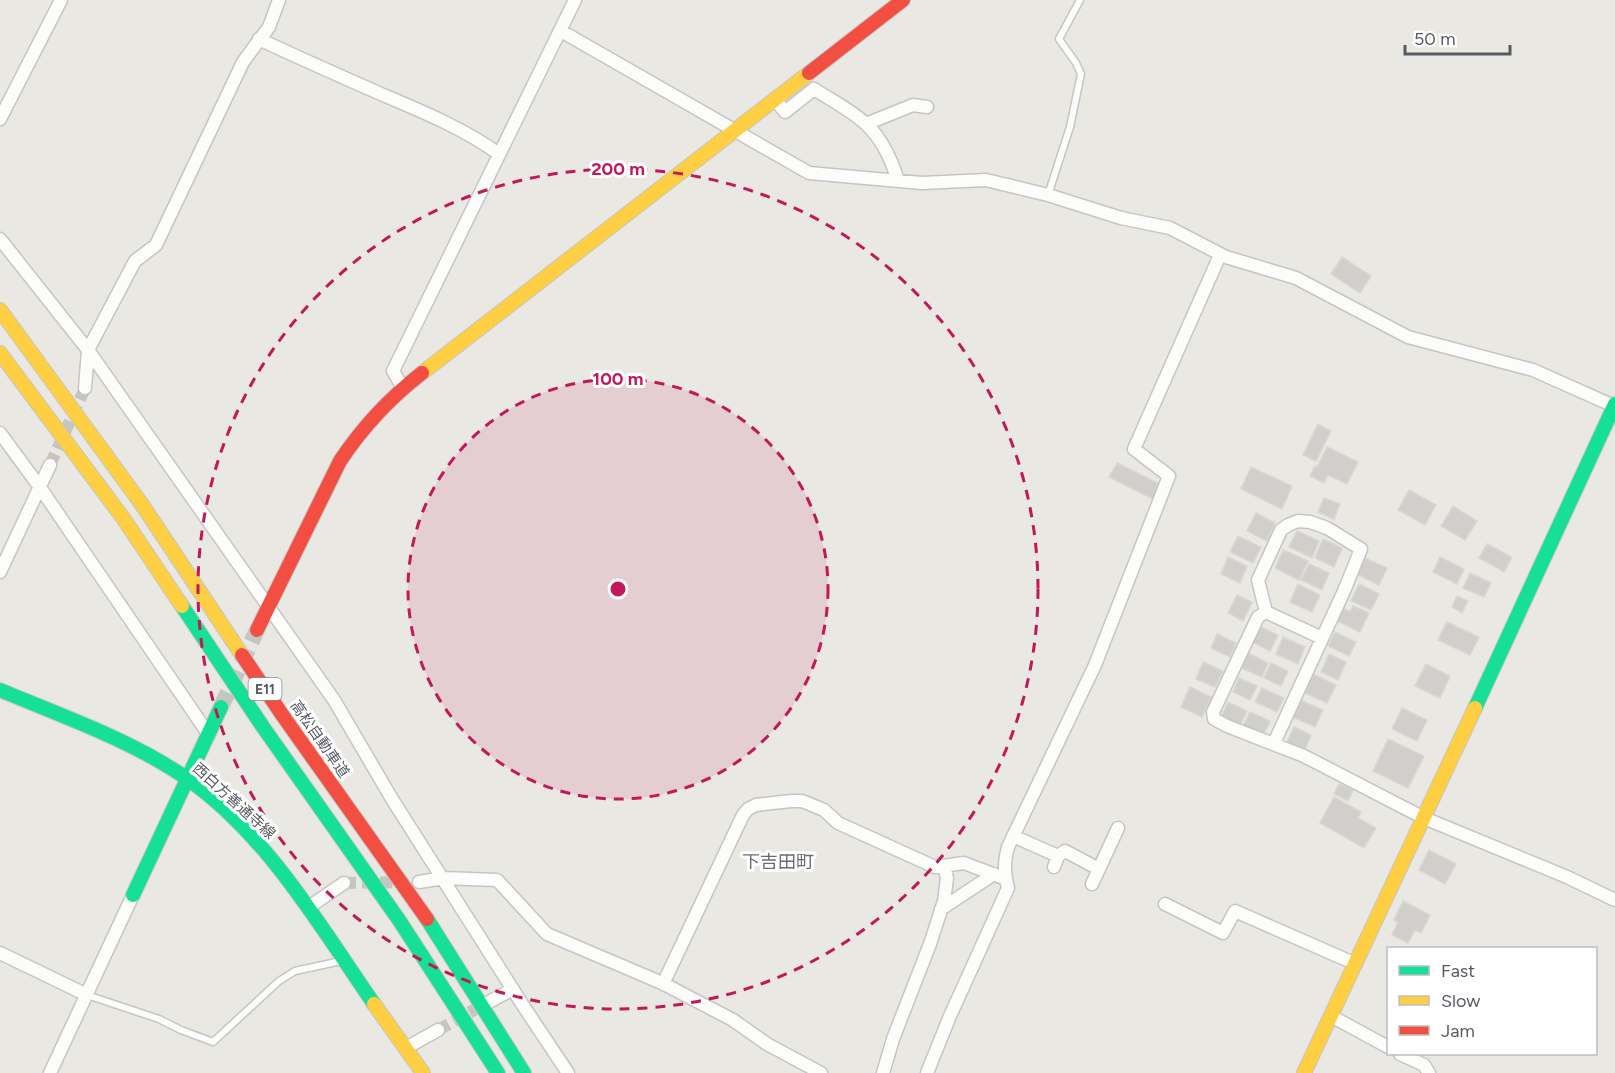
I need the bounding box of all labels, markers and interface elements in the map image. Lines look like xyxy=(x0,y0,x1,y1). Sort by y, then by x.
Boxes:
scale bar xyxy=(1405,18,1510,56)
text: 50 m xyxy=(1414,28,1456,50)
text: 200 m xyxy=(591,158,645,180)
text: 100 m xyxy=(593,368,643,390)
centre of rings xyxy=(608,579,628,599)
road number: E11 xyxy=(248,678,282,700)
street label: 高松自動車道 xyxy=(287,697,353,781)
street label: 西白方善通寺線 xyxy=(189,759,279,843)
district label: 下吉田町 xyxy=(742,851,814,873)
legend xyxy=(1387,947,1597,1055)
text: Fast xyxy=(1441,960,1475,982)
text: Slow xyxy=(1441,990,1480,1012)
text: Jam xyxy=(1441,1020,1475,1042)

